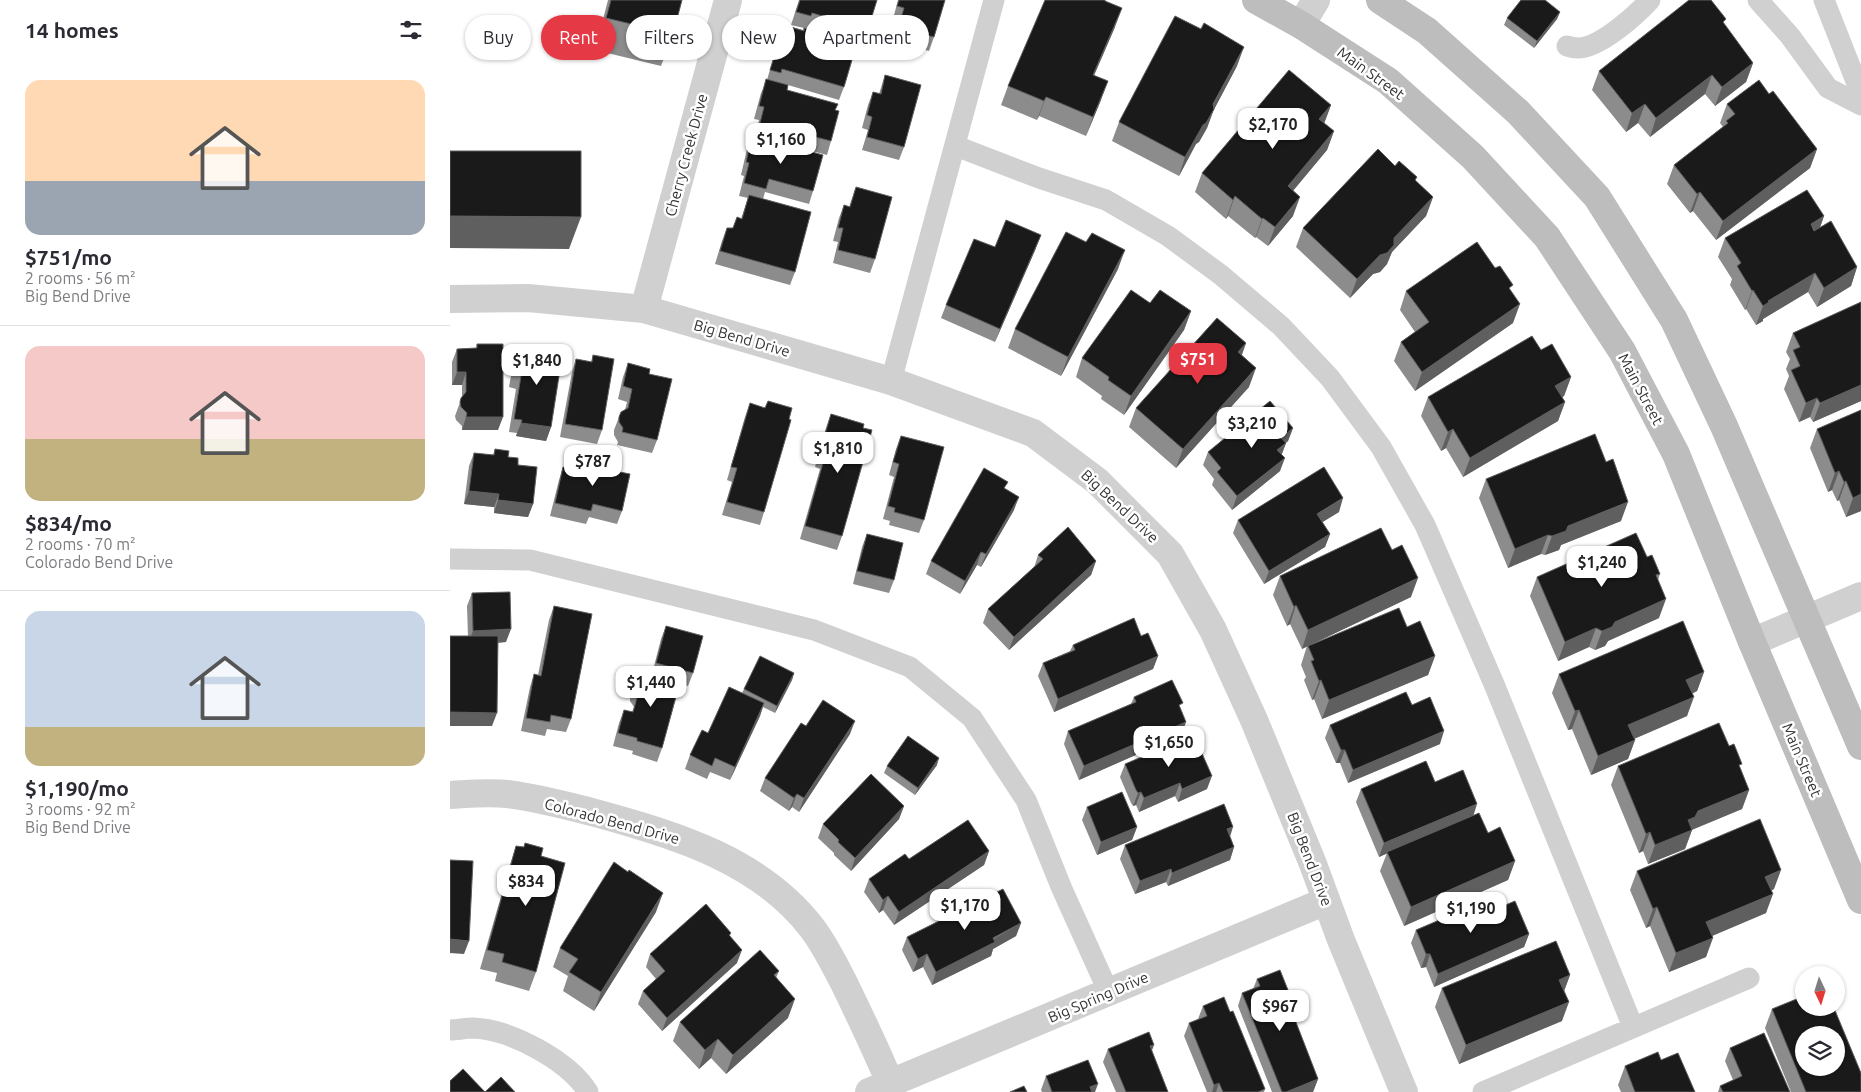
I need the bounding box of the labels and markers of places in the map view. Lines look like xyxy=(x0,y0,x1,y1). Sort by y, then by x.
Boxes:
pin: $2,170 xyxy=(1232,108,1314,150)
pin: $1,160 xyxy=(740,122,822,165)
pin: $751 xyxy=(1168,342,1228,385)
pin: $1,840 xyxy=(496,344,578,386)
pin: $3,210 xyxy=(1211,406,1293,449)
pin: $1,810 xyxy=(797,432,879,474)
pin: $787 xyxy=(563,444,623,487)
pin: $1,240 xyxy=(1561,546,1643,588)
pin: $1,440 xyxy=(610,666,692,708)
pin: $1,650 xyxy=(1128,726,1210,768)
pin: $834 xyxy=(496,864,556,907)
pin: $1,170 xyxy=(924,888,1006,931)
pin: $1,190 xyxy=(1430,892,1512,934)
pin: $967 xyxy=(1250,990,1310,1032)

